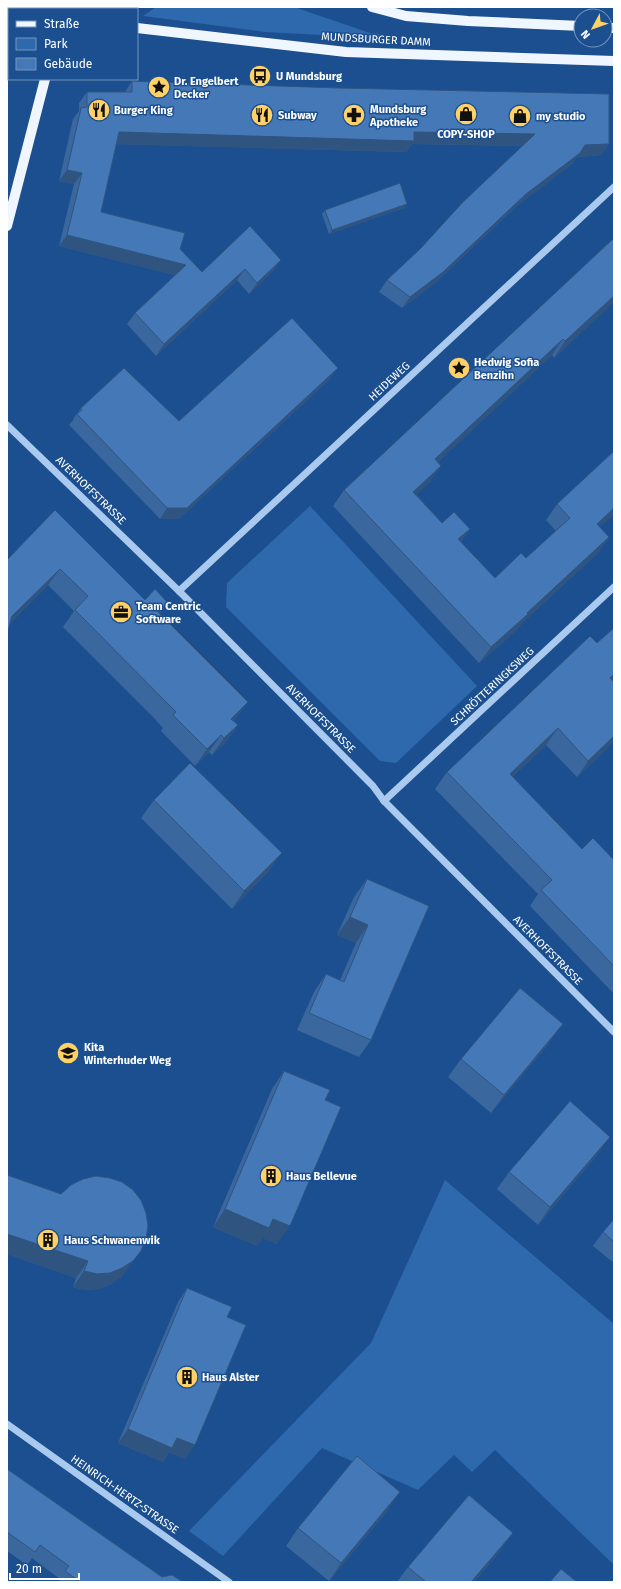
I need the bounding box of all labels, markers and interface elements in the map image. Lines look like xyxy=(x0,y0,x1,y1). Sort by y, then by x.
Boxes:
legend xyxy=(8,8,138,80)
north arrow xyxy=(573,8,613,48)
text: Straße xyxy=(44,17,79,31)
text: N xyxy=(579,27,593,41)
street label: MUNDSBURGER DAMM xyxy=(321,30,431,49)
text: Park xyxy=(44,37,68,51)
text: Gebäude xyxy=(44,57,92,71)
bus stop icon: U Mundsburg xyxy=(247,63,273,89)
place label: U Mundsburg xyxy=(276,70,343,83)
place icon: Dr. Engelbert Decker xyxy=(146,74,172,100)
place label: Dr. Engelbert Decker xyxy=(174,75,239,101)
restaurant icon: Burger King xyxy=(86,97,112,123)
shop icon: COPY-SHOP xyxy=(453,101,479,127)
restaurant icon: Subway xyxy=(249,102,275,128)
pharmacy icon: Mundsburg Apotheke xyxy=(341,102,367,128)
place label: Mundsburg Apotheke xyxy=(369,103,427,129)
shop icon: my studio xyxy=(507,103,533,129)
place label: Burger King xyxy=(114,104,174,117)
place label: Subway xyxy=(278,109,317,122)
place label: my studio xyxy=(536,110,586,123)
place label: COPY-SHOP xyxy=(437,128,495,141)
place icon: Hedwig Sofia Benzihn xyxy=(446,355,472,381)
place label: Hedwig Sofia Benzihn xyxy=(474,356,539,382)
street label: HEIDEWEG xyxy=(366,359,413,404)
street label: AVERHOFFSTRASSE xyxy=(53,454,129,527)
office icon: Team Centric Software xyxy=(108,599,134,625)
place label: Team Centric Software xyxy=(136,600,202,626)
street label: SCHRÖTTERINGKSWEG xyxy=(447,644,537,728)
street label: AVERHOFFSTRASSE xyxy=(283,681,358,756)
street label: AVERHOFFSTRASSE xyxy=(510,913,585,988)
school or university icon: Kita Winterhuder Weg xyxy=(55,1040,81,1066)
place label: Kita Winterhuder Weg xyxy=(84,1041,172,1067)
building icon: Haus Bellevue xyxy=(258,1163,284,1189)
place label: Haus Bellevue xyxy=(286,1170,357,1183)
building icon: Haus Schwanenwik xyxy=(35,1227,61,1253)
place label: Haus Schwanenwik xyxy=(64,1234,161,1247)
building icon: Haus Alster xyxy=(174,1364,200,1390)
place label: Haus Alster xyxy=(202,1371,260,1384)
street label: HEINRICH-HERTZ-STRASSE xyxy=(68,1452,181,1537)
scale bar xyxy=(10,1555,79,1581)
text: 20 m xyxy=(16,1562,42,1576)

